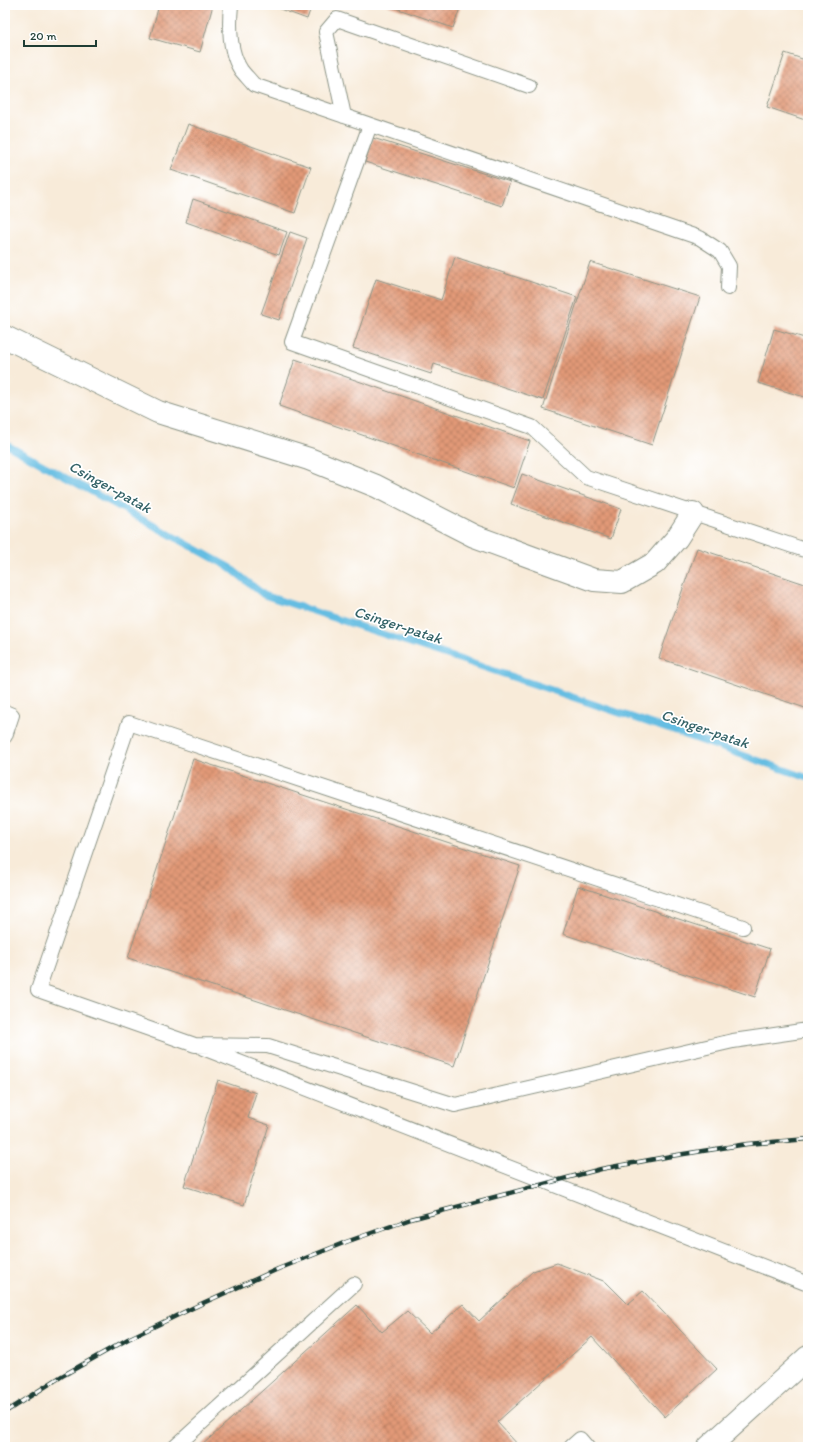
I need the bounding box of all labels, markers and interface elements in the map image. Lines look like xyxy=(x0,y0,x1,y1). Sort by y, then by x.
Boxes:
scale bar xyxy=(24,22,96,48)
text: 20 m xyxy=(30,29,57,43)
water label: Csinger-patak xyxy=(66,457,155,518)
water label: Csinger-patak xyxy=(352,602,445,648)
water label: Csinger-patak xyxy=(659,706,752,753)

